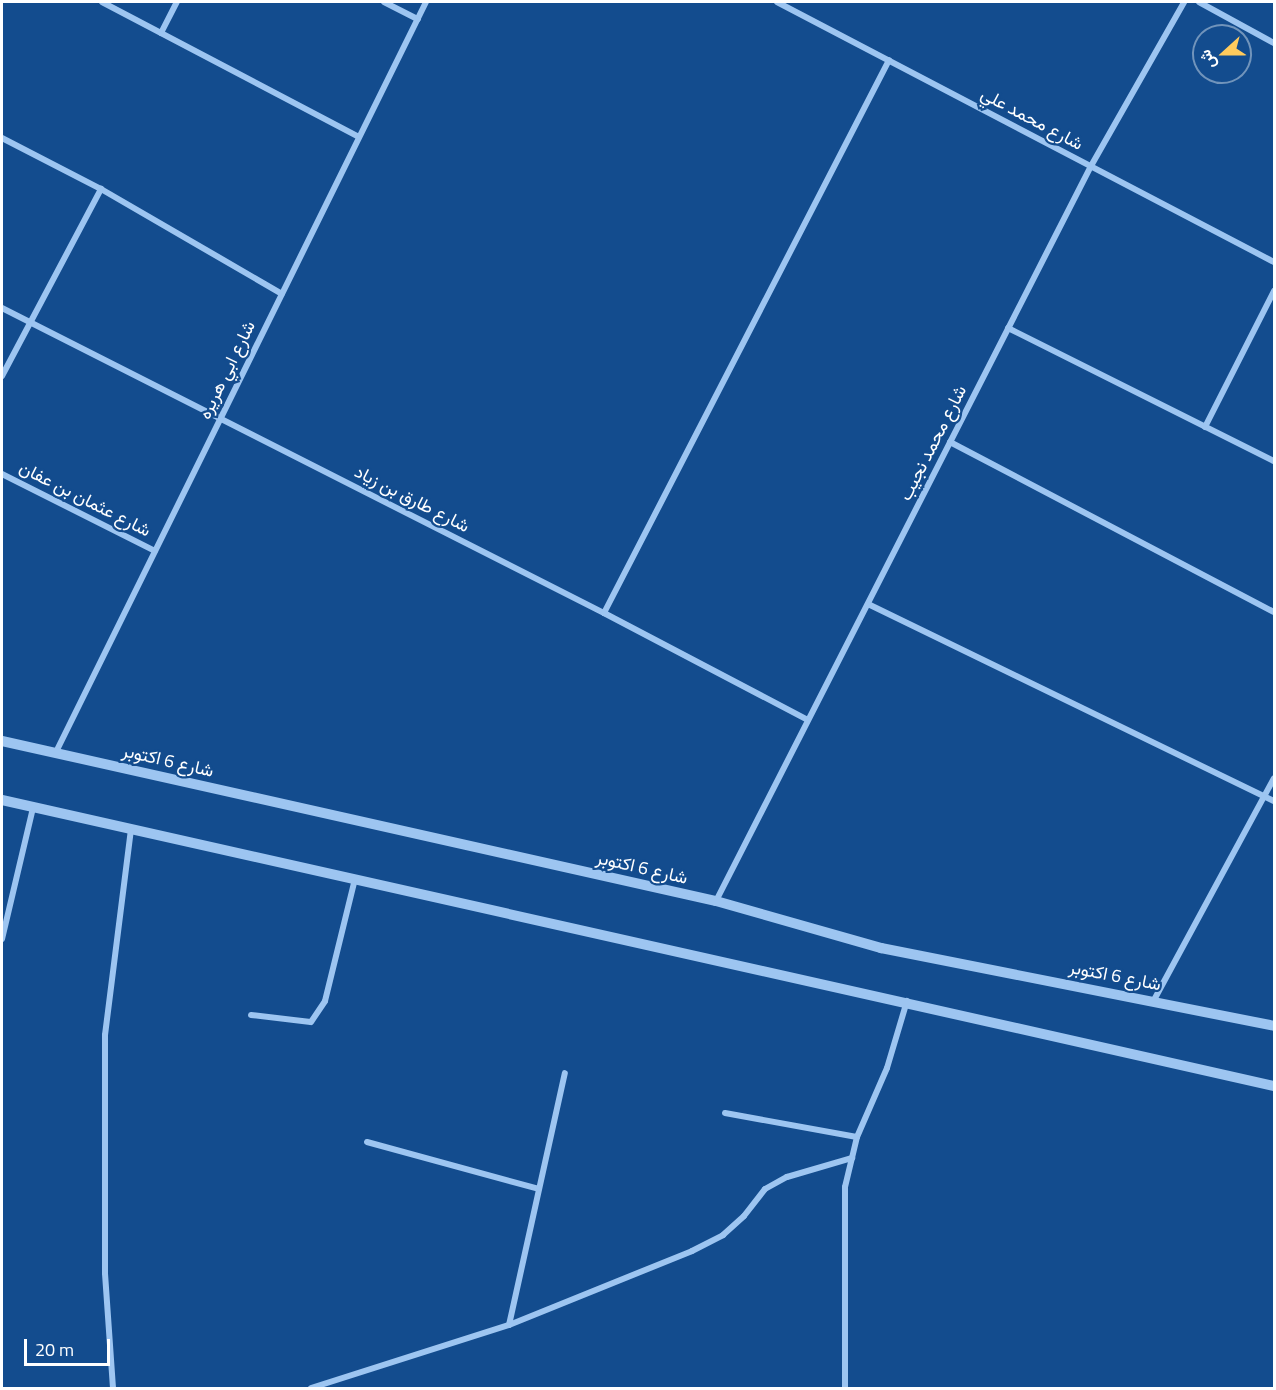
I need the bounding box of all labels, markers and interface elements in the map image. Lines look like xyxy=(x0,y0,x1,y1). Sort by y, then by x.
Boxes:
north arrow xyxy=(1192,24,1252,84)
text: ش xyxy=(1192,46,1222,73)
street label: شارع محمد علي xyxy=(977,83,1087,155)
street label: شارع ابي هريره xyxy=(194,317,260,423)
street label: شارع محمد نجيب xyxy=(895,382,971,504)
street label: شارع عثمان بن عفان xyxy=(16,457,154,541)
street label: شارع طارق بن زياد xyxy=(351,461,473,537)
street label: شارع 6 اكتوبر xyxy=(120,740,216,782)
street label: شارع 6 اكتوبر xyxy=(594,847,690,889)
street label: شارع 6 اكتوبر xyxy=(1067,957,1163,995)
scale bar xyxy=(27,1327,112,1365)
text: 20 m xyxy=(35,1336,74,1363)

